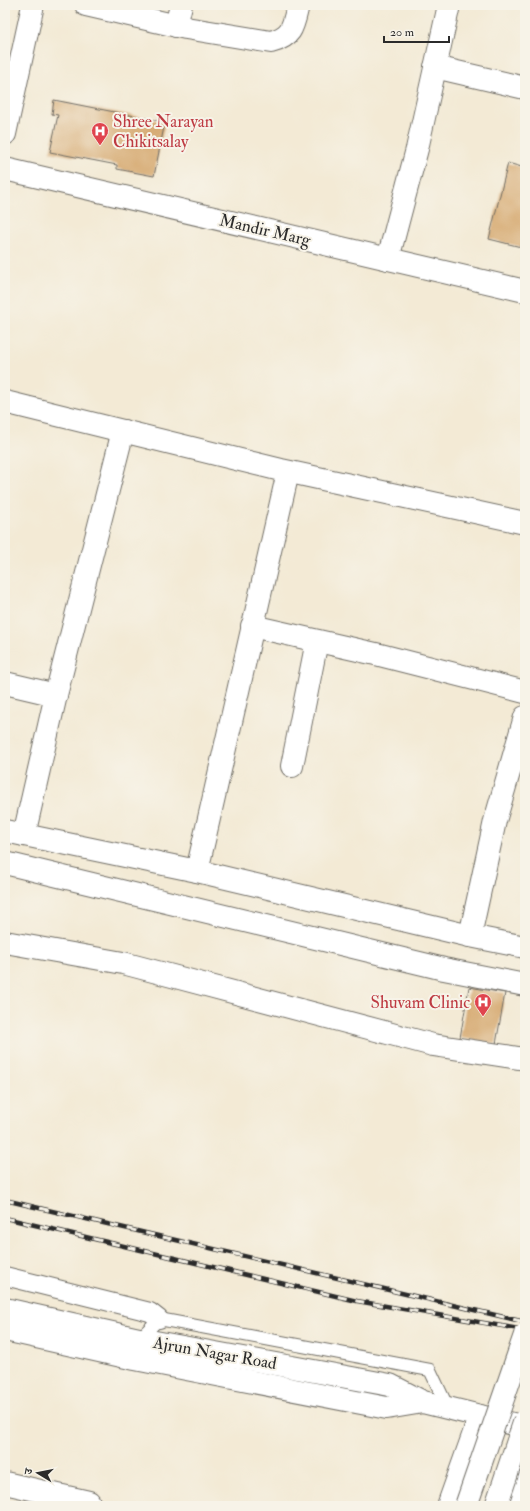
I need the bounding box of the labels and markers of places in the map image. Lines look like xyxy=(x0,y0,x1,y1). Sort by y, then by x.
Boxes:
place label: Shree Narayan Chikitsalay xyxy=(113,111,214,153)
hospital icon: Shree Narayan Chikitsalay xyxy=(90,121,110,146)
place label: Shuvam Clinic xyxy=(371,992,470,1013)
hospital icon: Shuvam Clinic xyxy=(473,992,493,1017)

